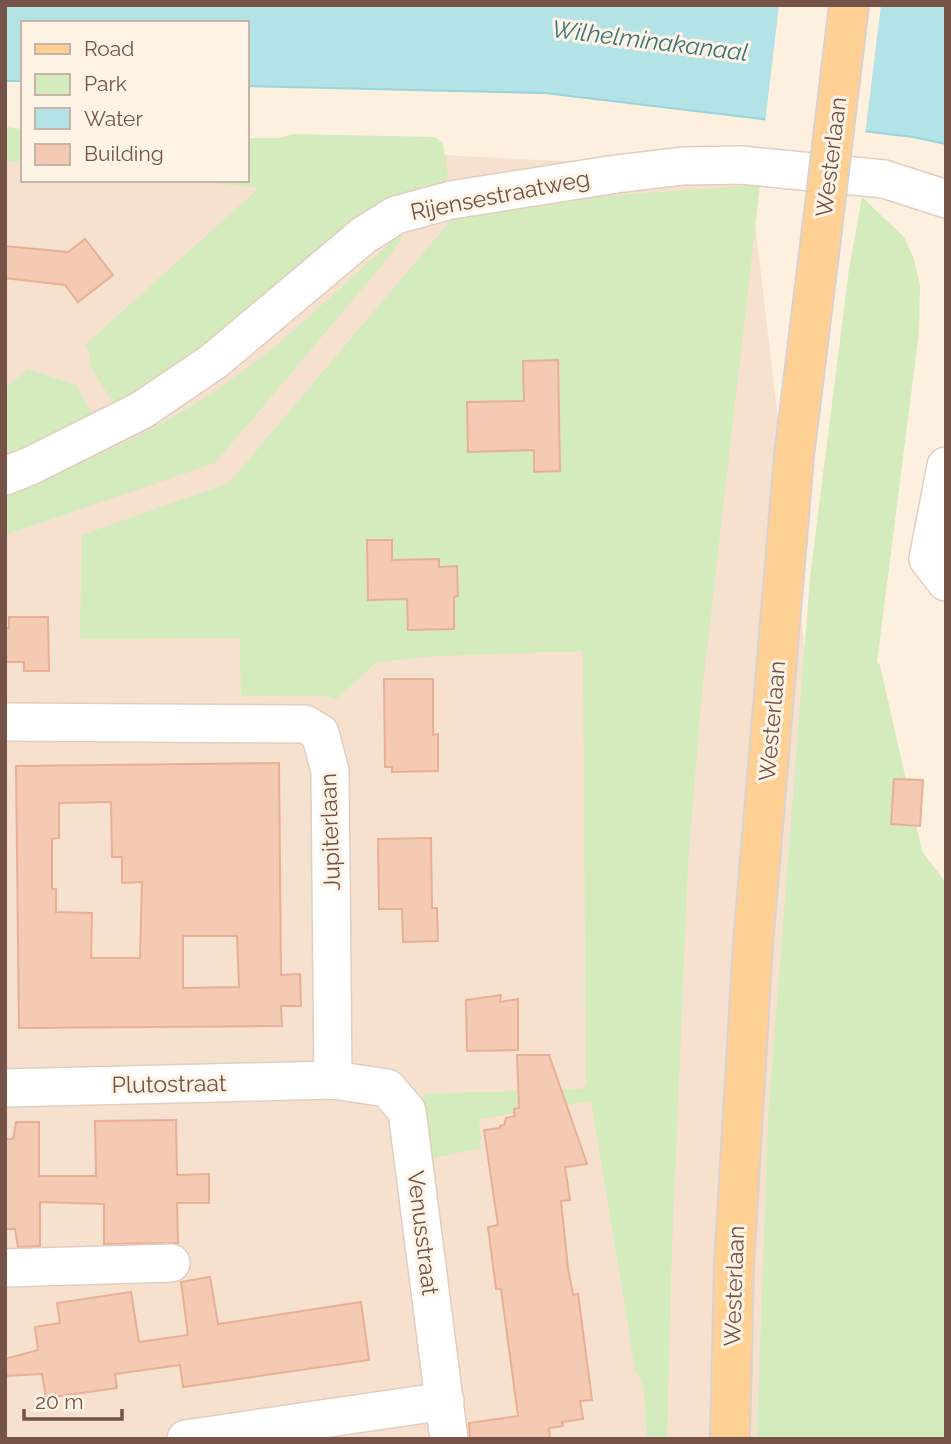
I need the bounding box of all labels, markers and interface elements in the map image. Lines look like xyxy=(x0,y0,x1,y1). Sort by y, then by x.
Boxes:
water label: Wilhelminakanaal xyxy=(550,14,750,67)
legend xyxy=(21,21,248,182)
text: Road xyxy=(84,36,134,61)
text: Park xyxy=(84,71,127,96)
street label: Westerlaan xyxy=(810,95,851,219)
text: Water xyxy=(84,106,143,131)
text: Building xyxy=(84,141,164,166)
street label: Rijensestraatweg xyxy=(408,164,592,225)
street label: Westerlaan xyxy=(753,660,790,782)
street label: Jupiterlaan xyxy=(314,773,345,891)
street label: Plutostraat xyxy=(111,1069,227,1098)
street label: Venusstraat xyxy=(402,1169,445,1297)
street label: Westerlaan xyxy=(718,1225,749,1347)
scale bar xyxy=(24,1378,122,1422)
text: 20 m xyxy=(35,1389,83,1414)

